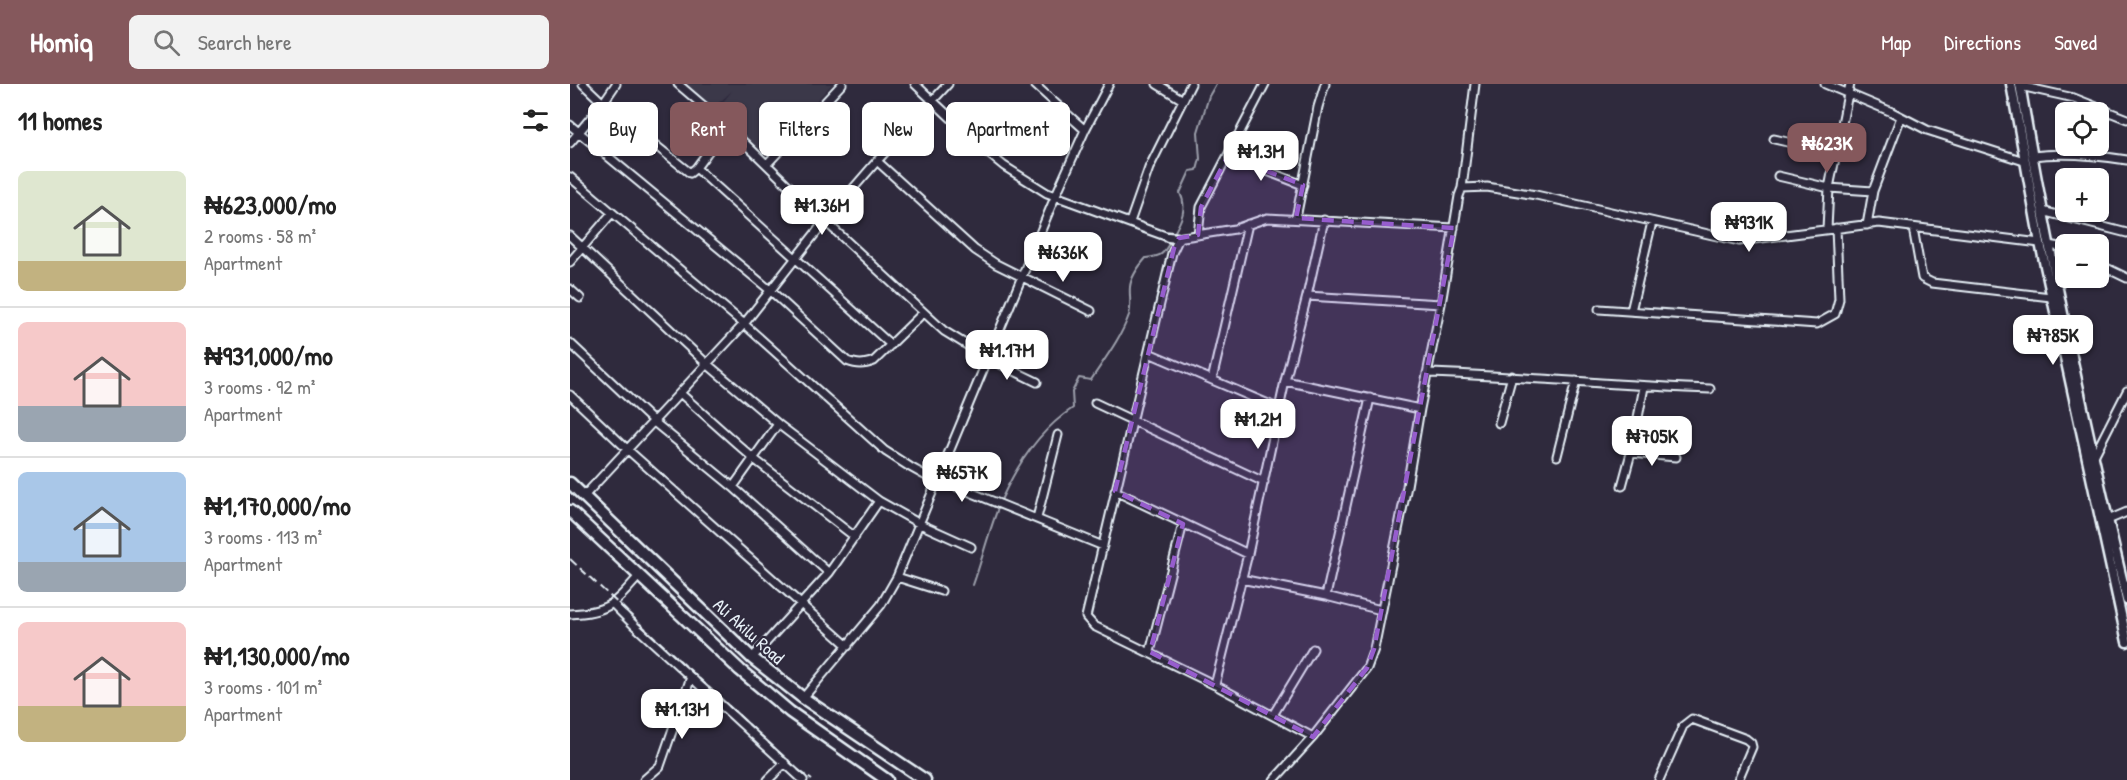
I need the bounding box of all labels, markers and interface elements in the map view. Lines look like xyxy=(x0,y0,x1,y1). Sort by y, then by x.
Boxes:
search box xyxy=(129,15,549,69)
text: Homiq xyxy=(30,23,93,61)
icon: search xyxy=(150,26,183,59)
text: Search here xyxy=(198,27,292,57)
text: Map xyxy=(1881,28,1911,57)
text: Directions xyxy=(1944,28,2021,57)
text: Saved xyxy=(2054,28,2097,57)
chip: Buy xyxy=(588,102,658,156)
chip: Rent xyxy=(670,102,747,156)
chip: Filters xyxy=(759,102,850,156)
chip: New xyxy=(862,102,934,156)
chip: Apartment xyxy=(946,102,1070,156)
map controls xyxy=(2055,102,2109,288)
button: locate xyxy=(2055,102,2109,156)
text: 11 homes xyxy=(18,103,102,138)
icon: filters xyxy=(519,104,552,137)
pin: ₦623K xyxy=(1785,123,1869,174)
text: ₦623K xyxy=(1801,129,1853,156)
pin: ₦1.3M xyxy=(1219,131,1303,182)
text: ₦1.3M xyxy=(1238,137,1284,164)
button: + xyxy=(2055,168,2109,222)
pin: ₦1.36M xyxy=(773,185,871,236)
text: ₦623,000/mo xyxy=(204,187,336,222)
text: ₦1.36M xyxy=(795,191,849,218)
icon: home xyxy=(66,195,138,267)
pin: ₦931K xyxy=(1707,202,1791,253)
text: ₦931K xyxy=(1725,208,1773,235)
text: 2 rooms · 58 m² xyxy=(204,222,316,249)
pin: ₦636K xyxy=(1021,232,1105,283)
button: − xyxy=(2055,234,2109,288)
text: ₦636K xyxy=(1038,238,1088,265)
text: Apartment xyxy=(204,249,282,276)
pin: ₦785K xyxy=(2011,315,2095,366)
text: ₦785K xyxy=(2027,321,2079,348)
pin: ₦1.17M xyxy=(958,330,1056,381)
text: ₦1.17M xyxy=(979,336,1035,363)
text: ₦931,000/mo xyxy=(204,338,333,373)
icon: home xyxy=(66,346,138,418)
text: 3 rooms · 92 m² xyxy=(204,373,315,400)
pin: ₦1.2M xyxy=(1216,399,1300,450)
text: Apartment xyxy=(204,400,282,427)
text: ₦1.2M xyxy=(1234,405,1282,432)
pin: ₦705K xyxy=(1610,416,1694,467)
text: ₦705K xyxy=(1626,422,1678,449)
pin: ₦657K xyxy=(920,452,1004,503)
text: ₦657K xyxy=(936,458,988,485)
text: ₦1,170,000/mo xyxy=(204,488,351,523)
icon: home xyxy=(66,496,138,568)
text: 3 rooms · 113 m² xyxy=(204,523,322,550)
text: Apartment xyxy=(204,550,282,577)
street label: Ali Akilu Road xyxy=(708,592,790,670)
text: ₦1,130,000/mo xyxy=(204,638,350,673)
icon: home xyxy=(66,646,138,718)
text: 3 rooms · 101 m² xyxy=(204,673,322,700)
pin: ₦1.13M xyxy=(633,689,731,740)
text: ₦1.13M xyxy=(655,695,709,722)
text: Apartment xyxy=(204,700,282,727)

